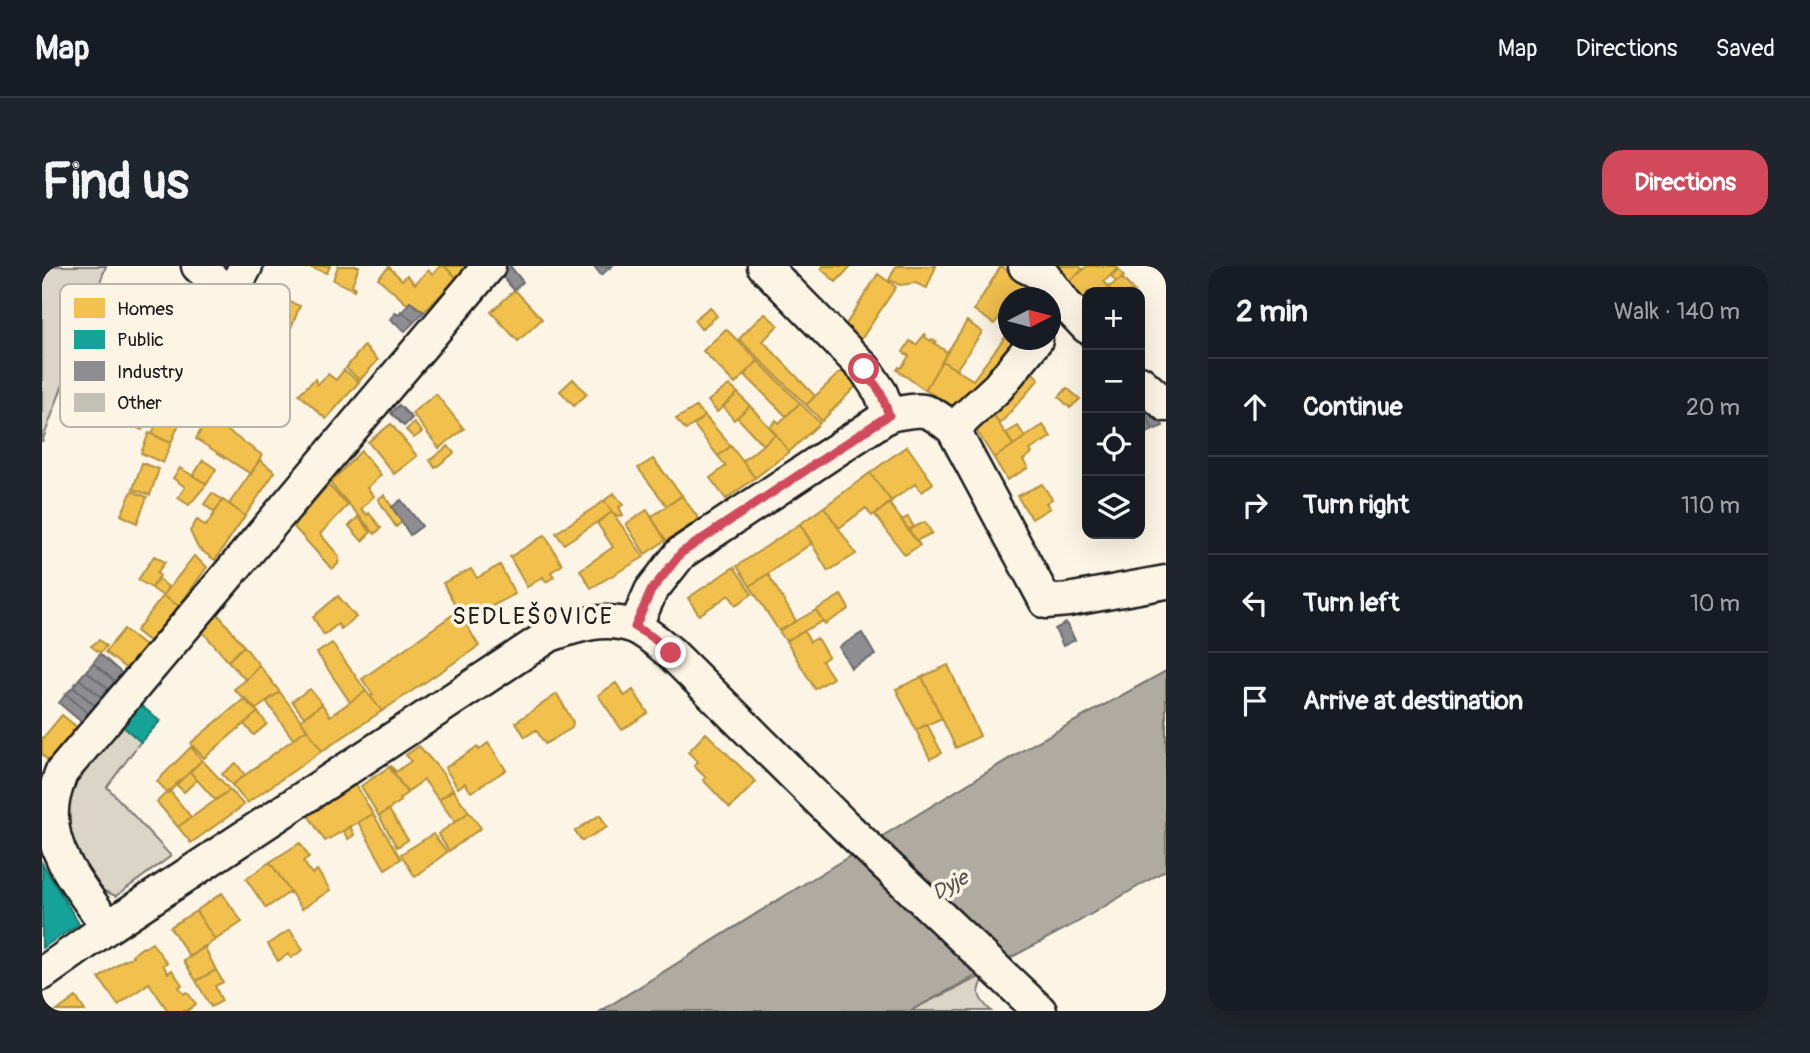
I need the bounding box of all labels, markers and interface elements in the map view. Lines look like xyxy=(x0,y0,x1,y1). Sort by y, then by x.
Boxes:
text: Map xyxy=(35,28,90,69)
text: Map xyxy=(1498,34,1538,63)
text: Directions xyxy=(1576,34,1677,63)
text: Saved xyxy=(1715,34,1775,63)
button: Directions xyxy=(1602,150,1768,215)
text: Find us xyxy=(42,152,189,213)
legend xyxy=(60,284,290,427)
north arrow xyxy=(998,287,1061,350)
map controls xyxy=(1082,287,1145,539)
button: + xyxy=(1082,287,1145,350)
text: 2 min xyxy=(1236,293,1308,330)
text: Homes xyxy=(117,297,174,321)
text: Walk · 140 m xyxy=(1614,297,1740,326)
text: Public xyxy=(117,328,164,352)
button: − xyxy=(1082,350,1145,413)
route start xyxy=(848,353,879,384)
text: Industry xyxy=(117,360,183,384)
icon: ahead xyxy=(1236,388,1274,426)
text: Other xyxy=(117,391,162,415)
text: Continue xyxy=(1303,391,1403,423)
text: 20 m xyxy=(1686,393,1740,422)
button: locate xyxy=(1082,413,1145,476)
button: layers xyxy=(1082,476,1145,539)
icon: right xyxy=(1236,486,1274,524)
text: Turn right xyxy=(1303,489,1409,521)
text: 110 m xyxy=(1681,491,1740,520)
icon: left xyxy=(1236,584,1274,622)
text: Turn left xyxy=(1303,587,1399,619)
text: 10 m xyxy=(1690,589,1740,618)
district label: SEDLEŠOVICE xyxy=(452,601,614,631)
route end xyxy=(655,637,686,668)
icon: arrive xyxy=(1236,682,1274,720)
text: Arrive at destination xyxy=(1303,685,1523,717)
water label: Dyje xyxy=(927,863,975,906)

